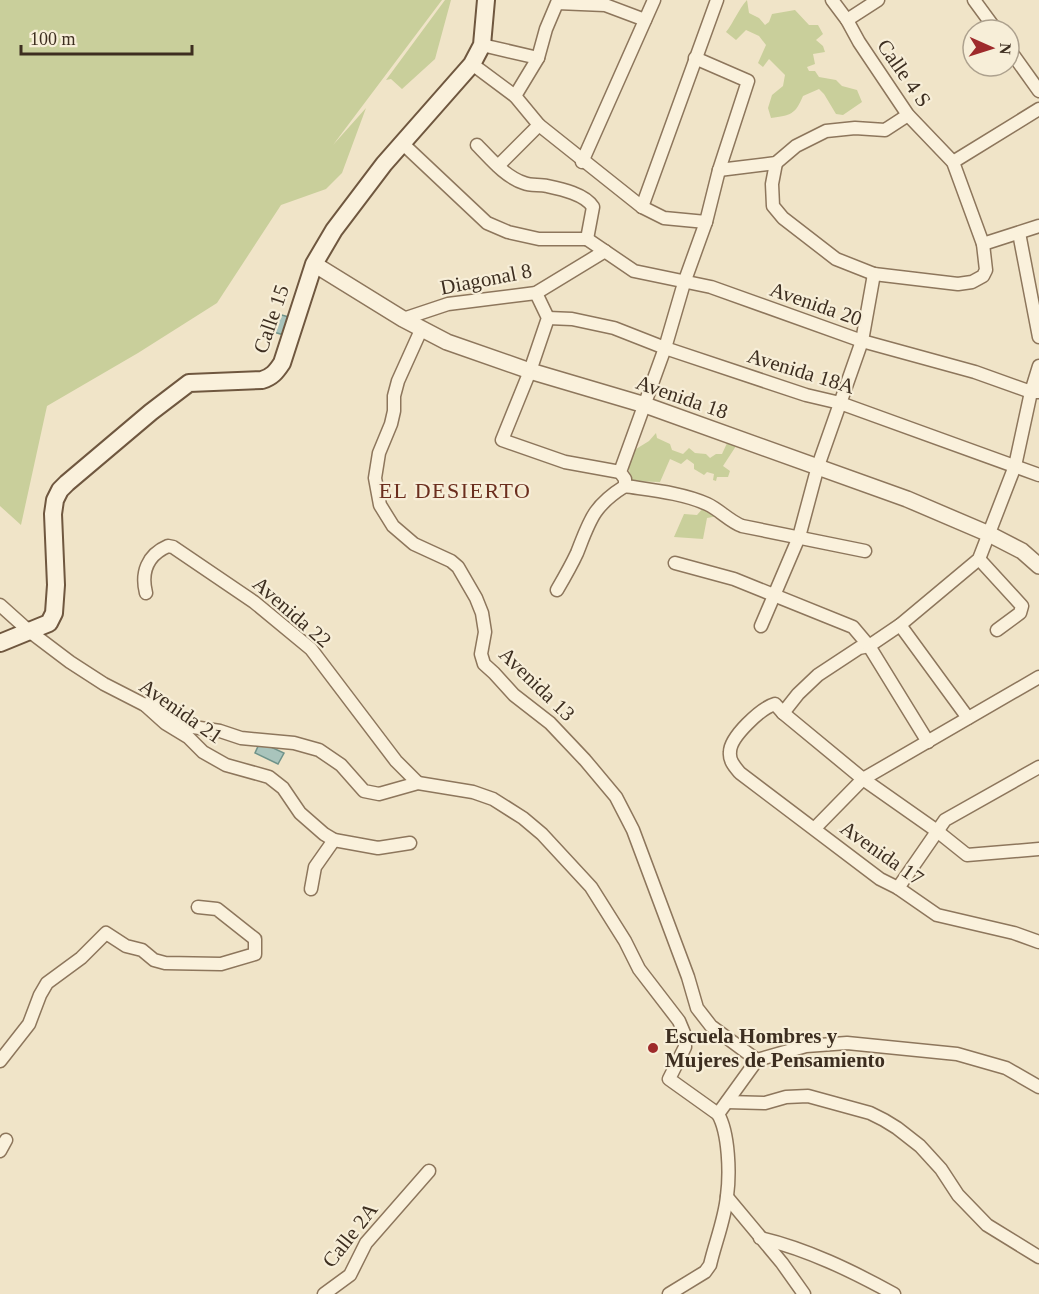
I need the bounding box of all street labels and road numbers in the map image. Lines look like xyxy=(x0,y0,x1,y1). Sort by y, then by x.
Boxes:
street label: Calle 4 S xyxy=(872,35,936,111)
street label: Diagonal 8 xyxy=(438,258,534,300)
street label: Avenida 20 xyxy=(767,277,865,331)
street label: Calle 15 xyxy=(248,282,294,356)
street label: Avenida 18A xyxy=(744,343,858,399)
street label: Avenida 18 xyxy=(633,370,731,424)
street label: Avenida 22 xyxy=(248,572,336,652)
street label: Avenida 13 xyxy=(494,642,580,726)
street label: Avenida 21 xyxy=(135,674,227,748)
street label: Avenida 17 xyxy=(836,816,928,890)
street label: Calle 2A xyxy=(317,1197,383,1272)

